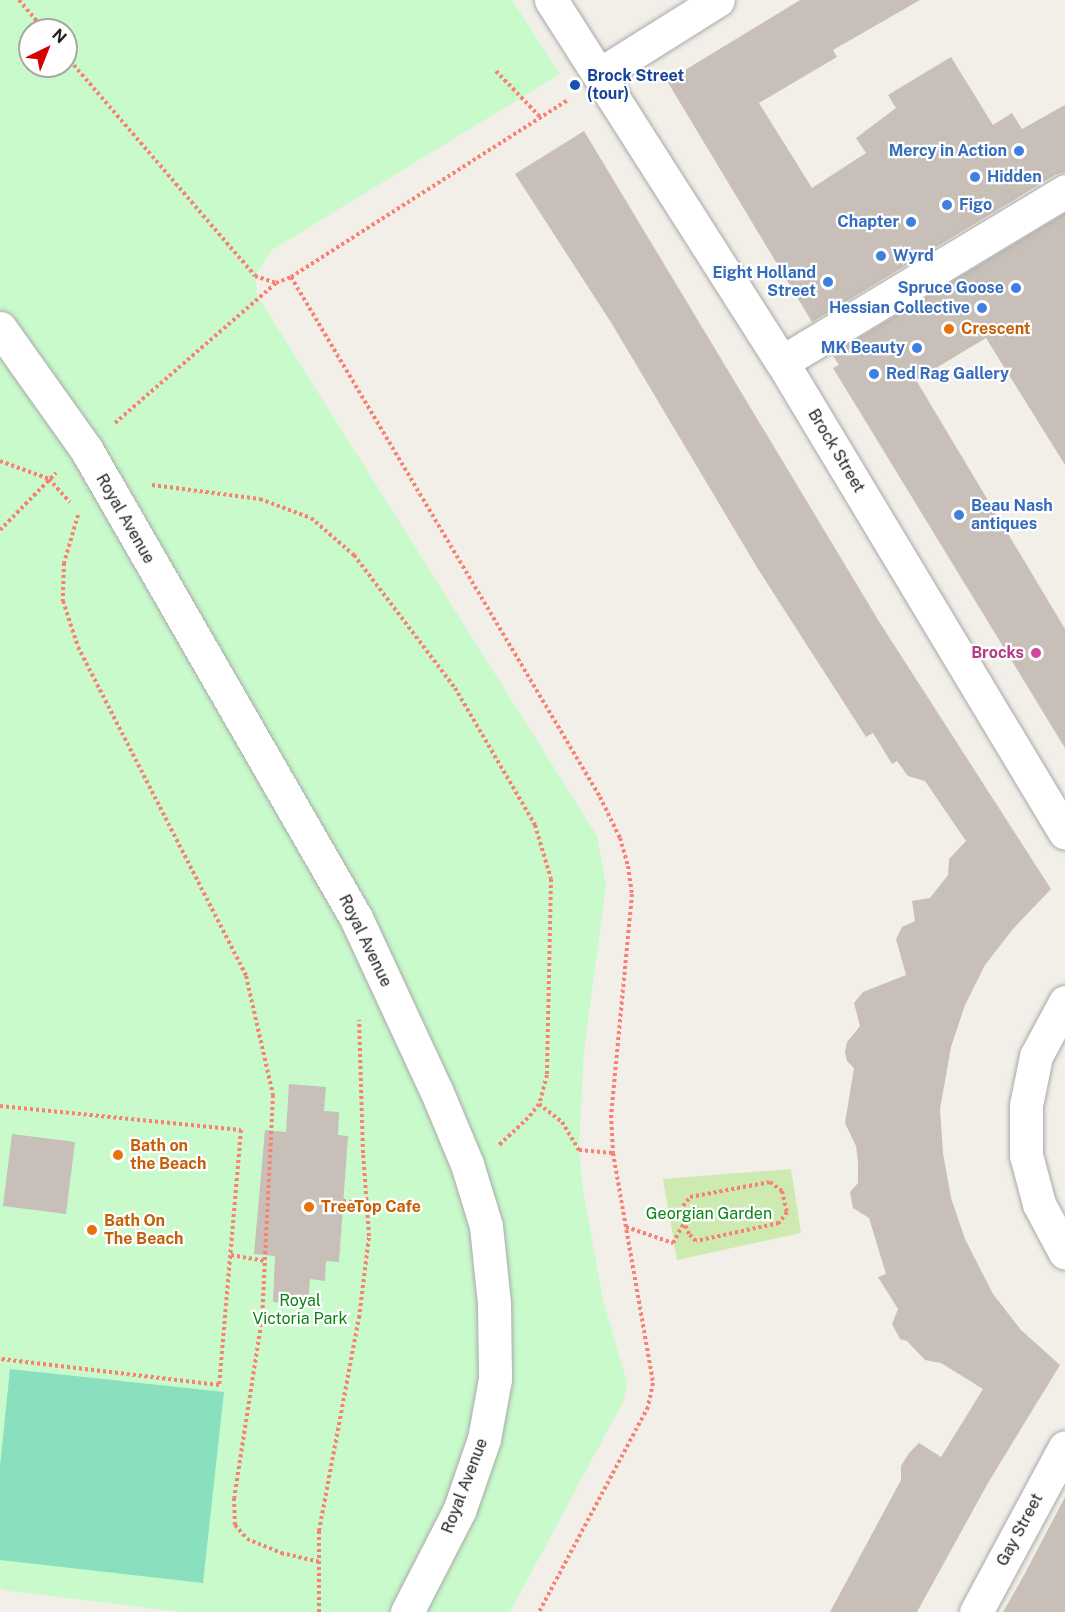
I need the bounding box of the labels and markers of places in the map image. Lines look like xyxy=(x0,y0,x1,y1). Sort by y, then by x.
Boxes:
place label: Brock Street (tour) xyxy=(587,66,684,104)
marker: Brock Street (tour) xyxy=(568,78,582,92)
place label: Mercy in Action xyxy=(889,141,1007,161)
marker: Mercy in Action xyxy=(1012,144,1026,158)
place label: Hidden xyxy=(987,167,1042,187)
marker: Hidden xyxy=(968,170,982,184)
place label: Figo xyxy=(959,195,992,215)
marker: Figo xyxy=(940,198,954,212)
place label: Chapter xyxy=(837,212,899,232)
marker: Chapter xyxy=(904,215,918,229)
place label: Wyrd xyxy=(893,246,934,266)
marker: Wyrd xyxy=(874,249,888,263)
place label: Eight Holland Street xyxy=(712,263,816,301)
marker: Eight Holland Street xyxy=(821,275,835,289)
place label: Spruce Goose xyxy=(897,278,1004,298)
marker: Spruce Goose xyxy=(1009,281,1023,295)
place label: Hessian Collective xyxy=(829,298,970,318)
marker: Hessian Collective xyxy=(975,301,989,315)
place label: Crescent xyxy=(961,319,1031,339)
marker: Crescent xyxy=(942,322,956,336)
place label: MK Beauty xyxy=(821,338,905,358)
marker: MK Beauty xyxy=(910,341,924,355)
place label: Red Rag Gallery xyxy=(886,364,1009,384)
marker: Red Rag Gallery xyxy=(867,367,881,381)
place label: Beau Nash antiques xyxy=(971,496,1053,534)
marker: Beau Nash antiques xyxy=(952,508,966,522)
place label: Brocks xyxy=(971,643,1024,663)
marker: Brocks xyxy=(1029,646,1043,660)
place label: Bath on the Beach xyxy=(130,1136,206,1174)
marker: Bath on the Beach xyxy=(111,1148,125,1162)
place label: TreeTop Cafe xyxy=(321,1197,421,1217)
marker: TreeTop Cafe xyxy=(302,1200,316,1214)
place label: Bath On The Beach xyxy=(104,1211,184,1249)
marker: Bath On The Beach xyxy=(85,1223,99,1237)

